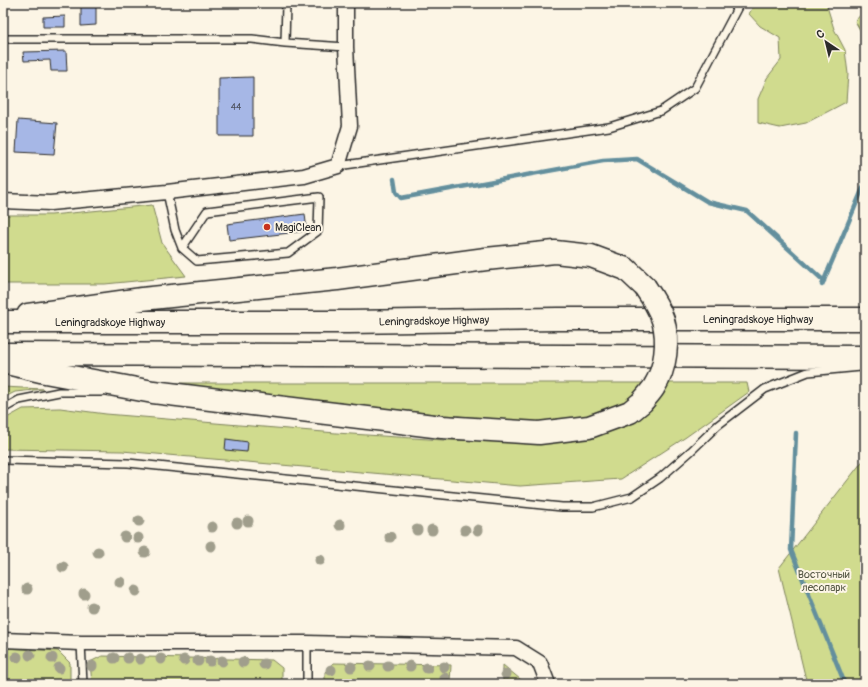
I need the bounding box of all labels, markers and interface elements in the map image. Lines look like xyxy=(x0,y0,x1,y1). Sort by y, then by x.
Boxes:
north arrow xyxy=(806,22,846,62)
text: С xyxy=(814,27,827,41)
house number: 44 xyxy=(231,102,242,113)
place label: MagiClean xyxy=(275,221,321,234)
marker: MagiClean xyxy=(262,222,272,232)
street label: Leningradskoye Highway xyxy=(703,313,814,326)
street label: Leningradskoye Highway xyxy=(379,314,490,328)
street label: Leningradskoye Highway xyxy=(55,316,166,329)
park label: Восточный лесопарк xyxy=(798,568,850,594)

